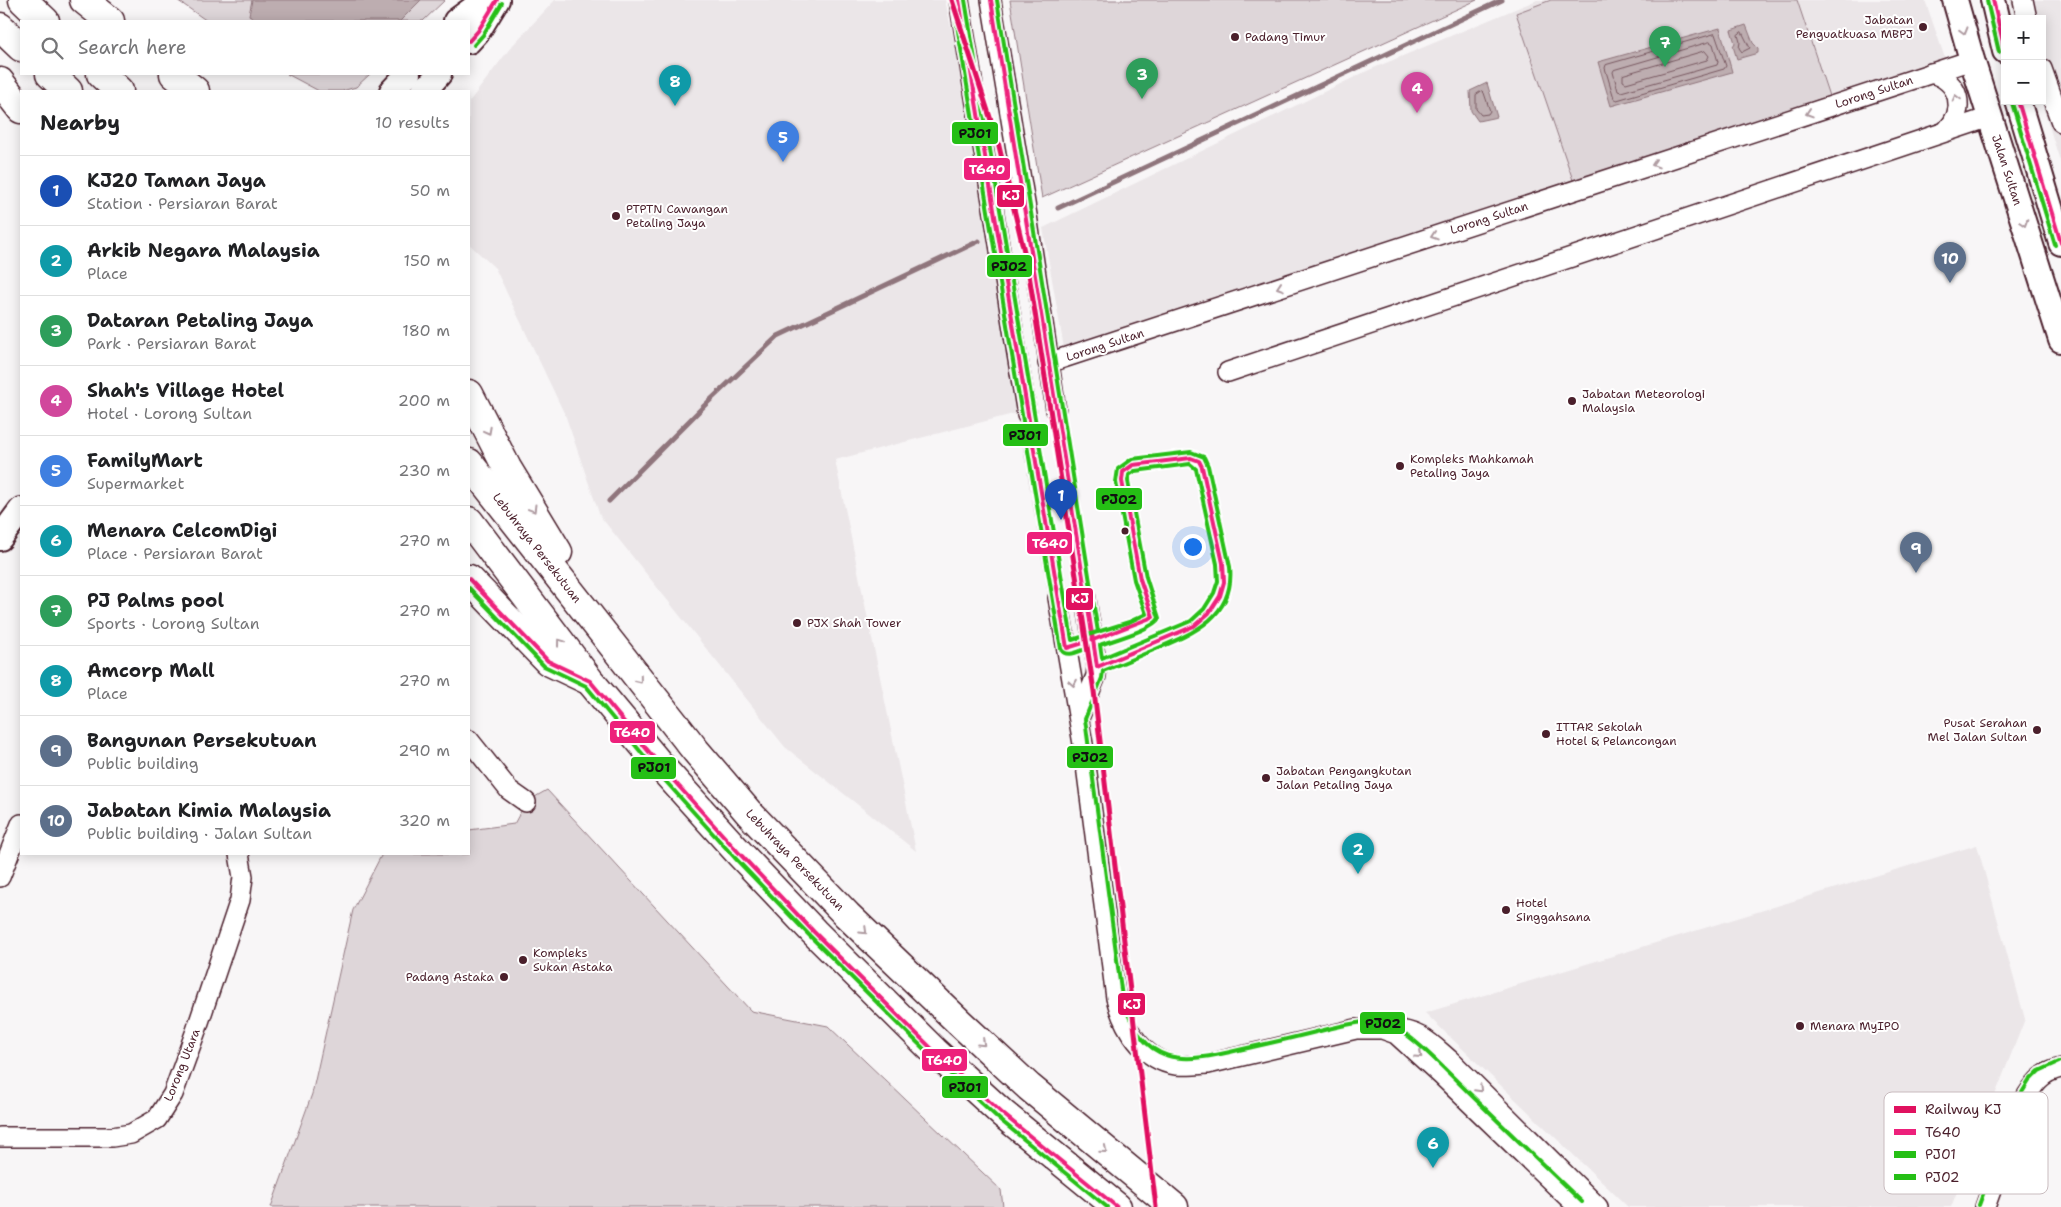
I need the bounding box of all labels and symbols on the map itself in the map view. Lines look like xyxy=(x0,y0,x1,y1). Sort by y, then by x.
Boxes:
place label: Jabatan Penguatkuasa MBPJ xyxy=(1796,12,1913,42)
marker: Jabatan Penguatkuasa MBPJ xyxy=(1917,21,1929,33)
pin: 7 xyxy=(1649,26,1681,67)
one-way arrow xyxy=(1958,26,1968,34)
place label: Padang Timur xyxy=(1245,29,1326,45)
marker: Padang Timur xyxy=(1229,31,1241,43)
pin: 3 xyxy=(1126,58,1158,99)
pin: 8 xyxy=(659,65,691,106)
pin: 4 xyxy=(1401,72,1433,113)
street label: Lorong Sultan xyxy=(1833,72,1915,112)
one-way arrow xyxy=(1952,94,1962,102)
one-way arrow xyxy=(1806,107,1814,117)
pin: 5 xyxy=(767,121,799,162)
line badge: PJ01 xyxy=(951,121,999,145)
text: PJ01 xyxy=(959,124,991,142)
street label: Jalan Sultan xyxy=(1988,133,2026,207)
line badge: T640 xyxy=(963,157,1011,181)
one-way arrow xyxy=(1651,158,1659,168)
text: T640 xyxy=(969,160,1006,178)
line badge: KJ xyxy=(996,184,1025,208)
text: KJ xyxy=(1002,186,1020,204)
street label: Lorong Sultan xyxy=(1448,198,1530,238)
place label: PTPTN Cawangan Petaling Jaya xyxy=(626,201,728,231)
marker: PTPTN Cawangan Petaling Jaya xyxy=(610,210,622,222)
one-way arrow xyxy=(2018,218,2028,227)
one-way arrow xyxy=(1430,231,1439,241)
pin: 10 xyxy=(1934,242,1966,283)
line badge: PJ02 xyxy=(986,254,1033,278)
text: PJ02 xyxy=(991,257,1027,275)
one-way arrow xyxy=(1276,281,1284,291)
street label: Lorong Sultan xyxy=(1064,325,1146,365)
place label: Jabatan Meteorologi Malaysia xyxy=(1582,386,1705,416)
marker: Jabatan Meteorologi Malaysia xyxy=(1566,395,1578,407)
line badge: PJ01 xyxy=(1002,423,1049,447)
one-way arrow xyxy=(482,426,492,435)
text: PJ01 xyxy=(1009,426,1041,444)
place label: Kompleks Mahkamah Petaling Jaya xyxy=(1410,451,1534,481)
marker: Kompleks Mahkamah Petaling Jaya xyxy=(1394,460,1406,472)
pin: 1 xyxy=(1045,479,1077,520)
line badge: PJ02 xyxy=(1095,487,1143,511)
street label: Lebuhraya Persekutuan xyxy=(489,490,585,606)
text: PJ02 xyxy=(1101,490,1137,508)
one-way arrow xyxy=(526,504,536,513)
unlabelled marker xyxy=(1120,526,1130,536)
line badge: T640 xyxy=(1026,531,1073,555)
pin: 9 xyxy=(1900,532,1932,573)
text: T640 xyxy=(1032,534,1069,552)
your location xyxy=(1180,534,1206,560)
line badge: KJ xyxy=(1065,587,1094,611)
text: KJ xyxy=(1071,589,1089,607)
place label: PJX Shah Tower xyxy=(807,615,902,631)
marker: PJX Shah Tower xyxy=(791,617,803,629)
one-way arrow xyxy=(558,639,566,648)
one-way arrow xyxy=(634,674,642,683)
one-way arrow xyxy=(1067,679,1077,687)
place label: Pusat Serahan Mel Jalan Sultan xyxy=(1928,715,2027,745)
place label: ITTAR Sekolah Hotel & Pelancongan xyxy=(1556,719,1677,749)
line badge: T640 xyxy=(609,720,656,744)
text: T640 xyxy=(614,723,651,741)
marker: Pusat Serahan Mel Jalan Sultan xyxy=(2031,724,2043,736)
marker: ITTAR Sekolah Hotel & Pelancongan xyxy=(1540,728,1552,740)
line badge: PJ02 xyxy=(1066,745,1114,769)
text: PJ02 xyxy=(1072,748,1108,766)
line badge: PJ01 xyxy=(630,756,677,780)
text: PJ01 xyxy=(638,758,670,776)
place label: Jabatan Pengangkutan Jalan Petaling Jaya xyxy=(1276,763,1412,793)
marker: Jabatan Pengangkutan Jalan Petaling Jaya xyxy=(1260,772,1272,784)
street label: Lebuhraya Persekutuan xyxy=(742,806,848,914)
pin: 2 xyxy=(1342,833,1374,874)
place label: Hotel Singgahsana xyxy=(1516,895,1591,925)
marker: Hotel Singgahsana xyxy=(1500,904,1512,916)
one-way arrow xyxy=(858,925,867,934)
place label: Kompleks Sukan Astaka xyxy=(533,945,613,975)
marker: Kompleks Sukan Astaka xyxy=(517,954,529,966)
place label: Padang Astaka xyxy=(406,969,495,985)
marker: Padang Astaka xyxy=(498,971,510,983)
line badge: KJ xyxy=(1117,992,1146,1016)
text: KJ xyxy=(1123,995,1141,1013)
line badge: PJ02 xyxy=(1359,1011,1406,1035)
text: PJ02 xyxy=(1365,1014,1401,1032)
place label: Menara MyIPO xyxy=(1810,1018,1899,1034)
marker: Menara MyIPO xyxy=(1794,1020,1806,1032)
street label: Lorong Utara xyxy=(160,1026,204,1104)
one-way arrow xyxy=(976,1037,985,1046)
line badge: T640 xyxy=(921,1048,968,1072)
one-way arrow xyxy=(1413,1050,1422,1059)
text: T640 xyxy=(926,1051,963,1069)
line badge: PJ01 xyxy=(941,1075,989,1099)
text: PJ01 xyxy=(949,1078,981,1096)
one-way arrow xyxy=(1473,1083,1482,1092)
legend xyxy=(1884,1092,2048,1194)
text: Railway KJ xyxy=(1925,1100,2001,1118)
text: T640 xyxy=(1925,1123,1961,1141)
pin: 6 xyxy=(1417,1127,1449,1168)
one-way arrow xyxy=(1099,1144,1108,1153)
text: PJ01 xyxy=(1925,1145,1956,1163)
text: PJ02 xyxy=(1925,1168,1960,1186)

